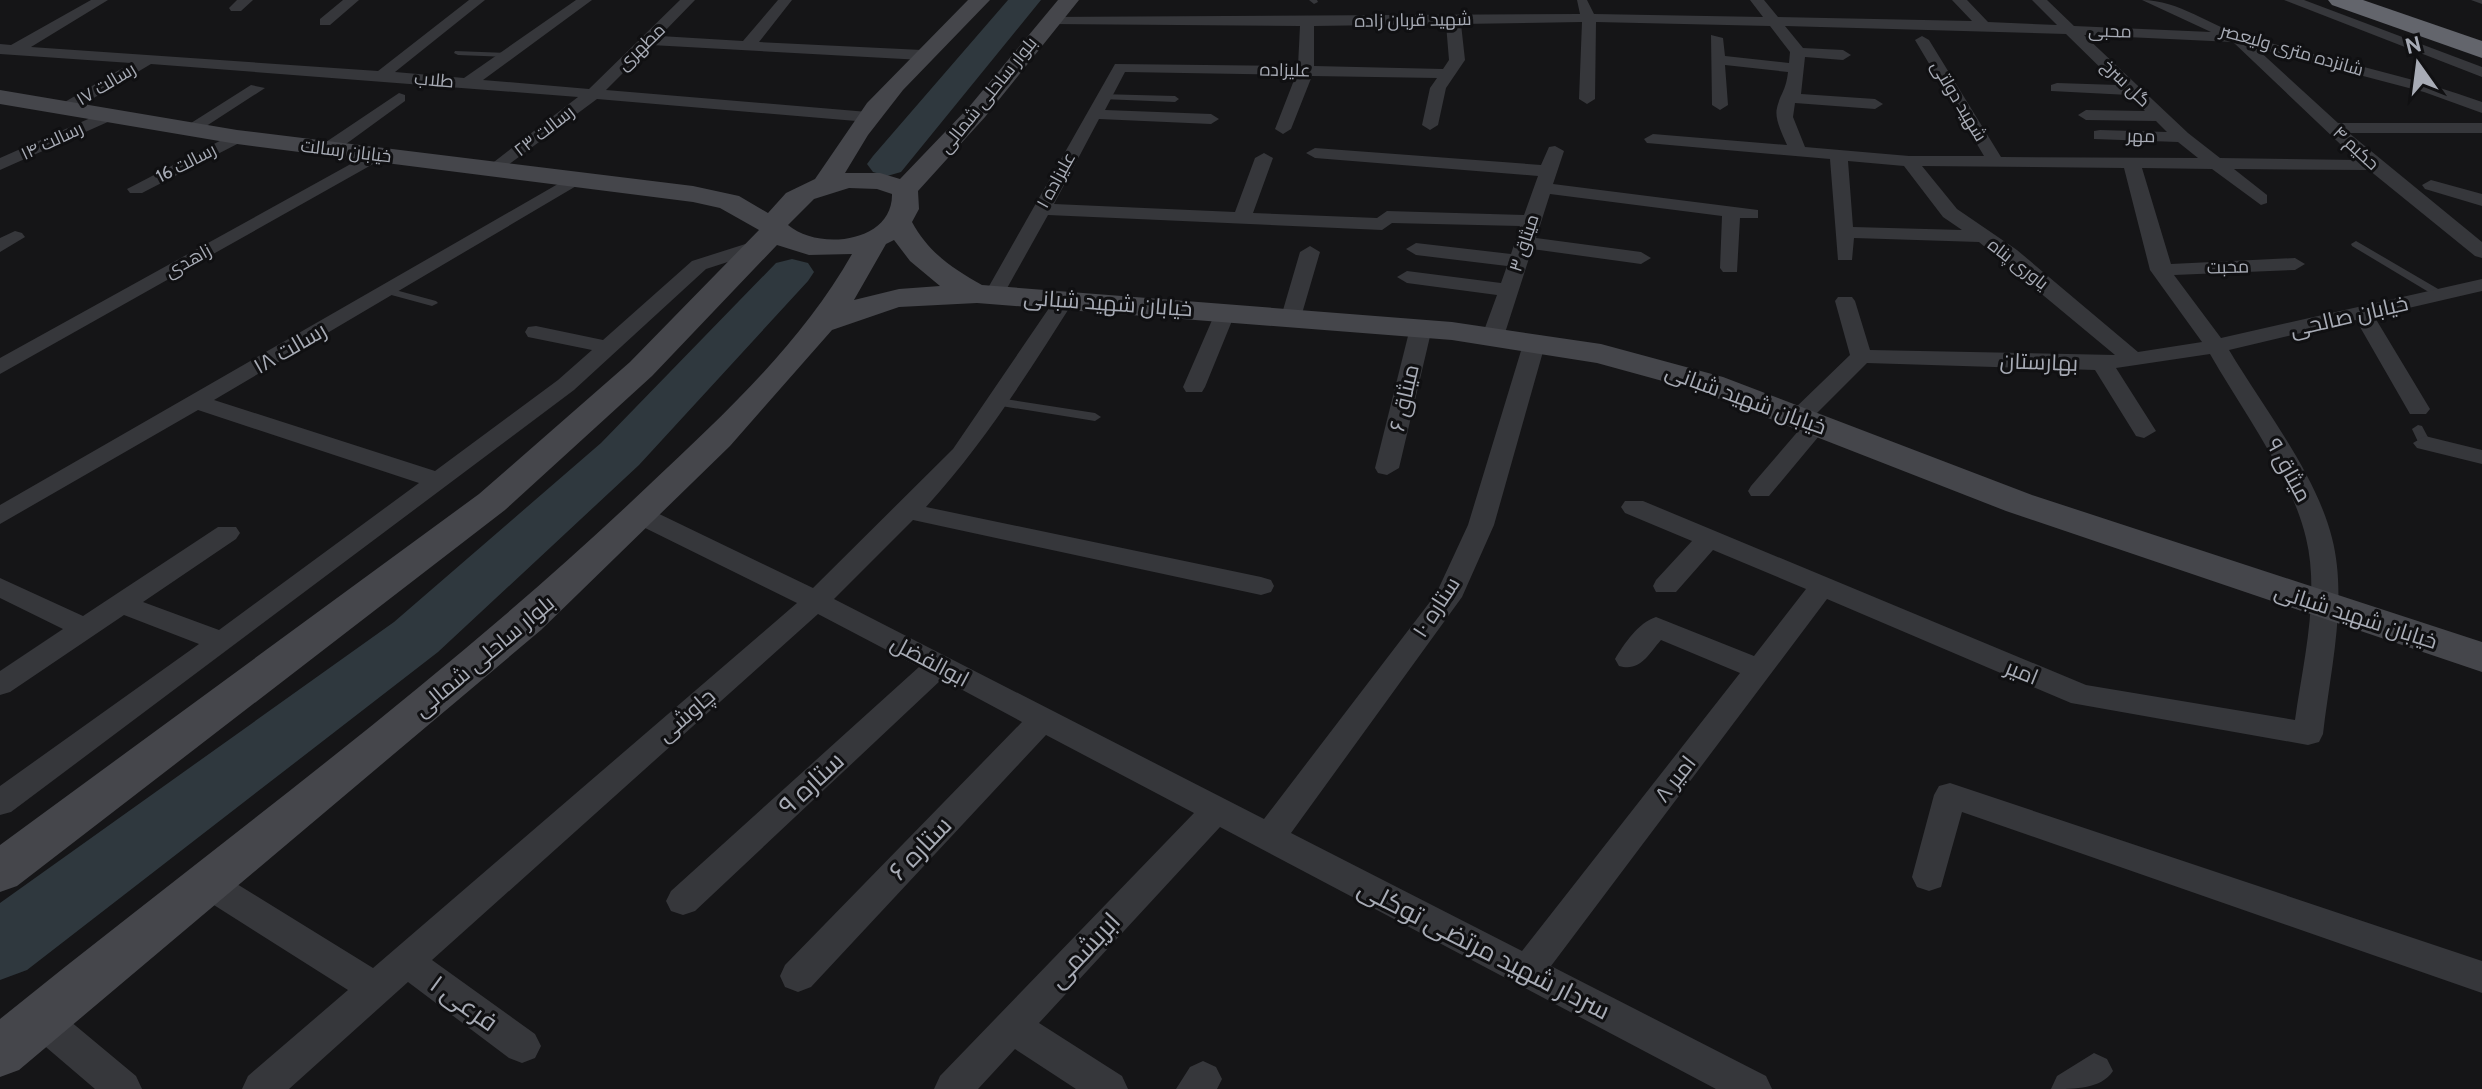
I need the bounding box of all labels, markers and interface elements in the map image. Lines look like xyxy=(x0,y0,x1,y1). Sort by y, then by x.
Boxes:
street label: شهید قربان زاده xyxy=(1354,8,1472,32)
street label: مطهری xyxy=(612,19,670,75)
street label: محبی xyxy=(2088,19,2132,43)
street label: شانزده متری ولیعصر xyxy=(2217,19,2366,81)
north arrow xyxy=(2378,24,2458,104)
text: N xyxy=(2402,30,2424,60)
street label: بلوار ساحلی شمالی xyxy=(934,32,1042,158)
street label: گل سرخ xyxy=(2096,55,2155,112)
street label: شهید دولتی xyxy=(1926,57,1992,145)
street label: رسالت ۱۷ xyxy=(72,58,140,110)
street label: علیزاده xyxy=(1259,59,1311,81)
street label: طلاب xyxy=(413,67,455,93)
street label: رسالت ۲۳ xyxy=(510,101,578,161)
street label: رسالت ۱۴ xyxy=(17,117,87,165)
street label: حکیم ۴ xyxy=(2328,121,2384,176)
street label: مهر xyxy=(2125,124,2156,147)
street label: خیابان رسالت xyxy=(299,135,393,167)
street label: رسالت 16 xyxy=(152,139,220,187)
street label: علیزاده ۱ xyxy=(1032,148,1080,212)
street label: میثاق ۳ xyxy=(1504,211,1545,275)
street label: یاوری پناه xyxy=(1983,234,2053,295)
street label: زاهدی xyxy=(161,239,215,283)
street label: محبت xyxy=(2206,255,2250,279)
street label: خیابان شهید شبانی xyxy=(1023,284,1193,322)
street label: خیابان صالحی xyxy=(2287,289,2411,343)
street label: رسالت ۱۸ xyxy=(249,316,331,380)
street label: بهارستان xyxy=(1999,347,2079,377)
street label: خیابان شهید شبانی xyxy=(1662,357,1830,441)
street label: میثاق ۶ xyxy=(1383,362,1425,434)
street label: میثاق ۹ xyxy=(2260,433,2318,507)
street label: ستاره ۱۰ xyxy=(1406,572,1466,642)
street label: خیابان شهید شبانی xyxy=(2271,577,2441,655)
street label: بلوار ساحلی شمالی xyxy=(408,589,560,723)
street label: ابوالفضل xyxy=(886,629,974,693)
street label: امیر xyxy=(2000,653,2042,691)
street label: چاوشی xyxy=(651,682,721,748)
street label: ستاره ۹ xyxy=(771,745,851,821)
street label: امیر ۸ xyxy=(1648,750,1702,808)
street label: ستاره ۶ xyxy=(882,809,958,887)
street label: سردار شهید مرتضی توکلی xyxy=(1353,871,1615,1027)
street label: ابریشمی xyxy=(1041,906,1127,994)
street label: فرعی ۱ xyxy=(424,968,504,1038)

